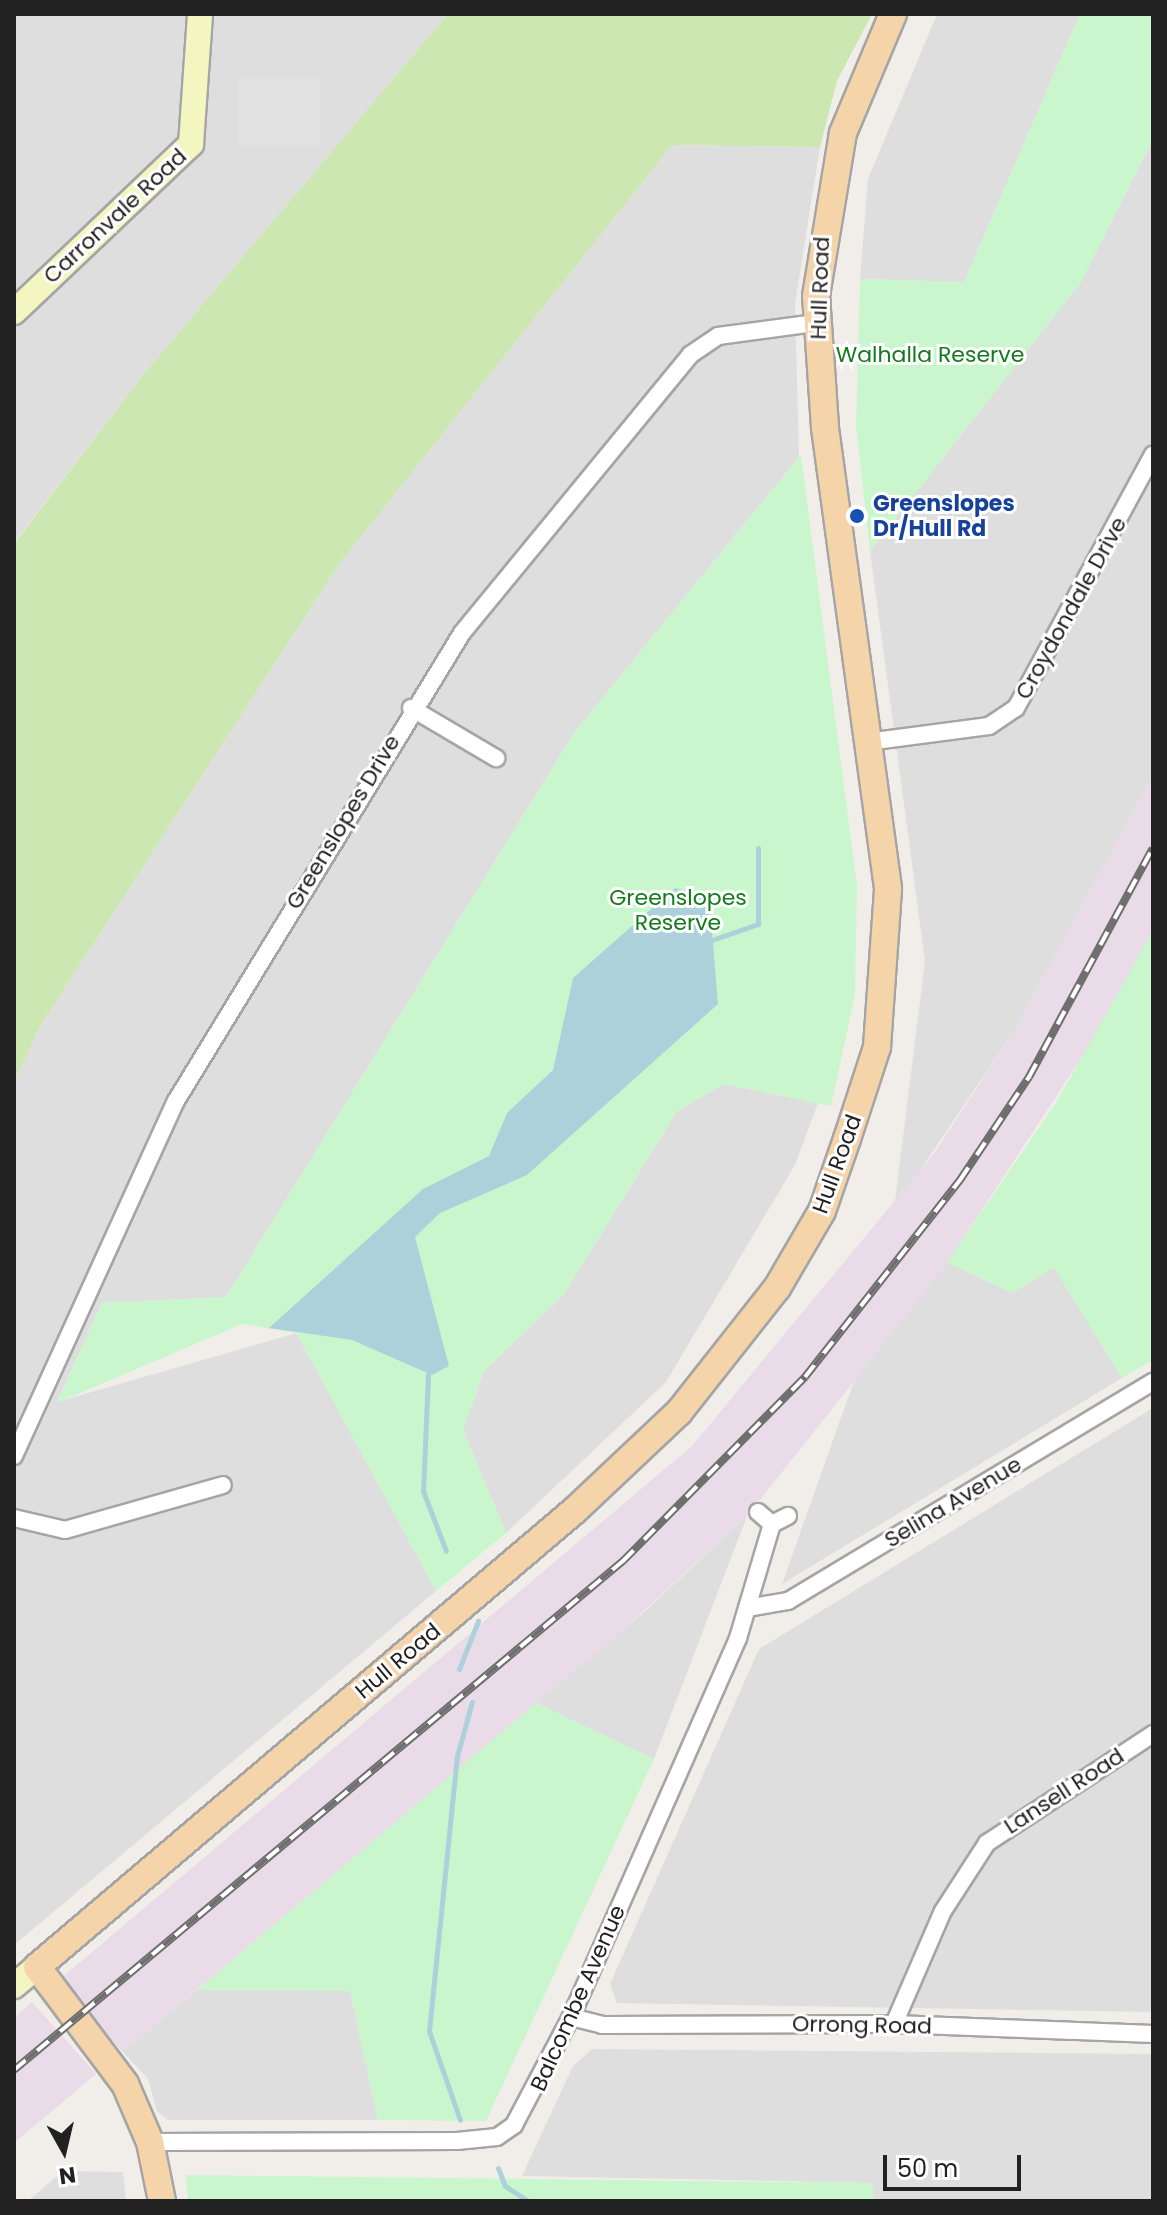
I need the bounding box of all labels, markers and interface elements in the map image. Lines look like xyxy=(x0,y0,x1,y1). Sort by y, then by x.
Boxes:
street label: Carronvale Road xyxy=(38,143,192,289)
street label: Hull Road xyxy=(805,236,835,340)
park label: Walhalla Reserve xyxy=(836,342,1024,368)
place label: Greenslopes Dr/Hull Rd xyxy=(873,490,1015,542)
marker: Greenslopes Dr/Hull Rd xyxy=(848,507,866,525)
street label: Croydondale Drive xyxy=(1010,512,1132,704)
street label: Greenslopes Drive xyxy=(281,730,405,914)
park label: Greenslopes Reserve xyxy=(609,884,747,936)
street label: Hull Road xyxy=(807,1111,867,1217)
street label: Selina Avenue xyxy=(880,1451,1026,1553)
street label: Hull Road xyxy=(350,1618,446,1704)
street label: Lansell Road xyxy=(999,1742,1129,1840)
street label: Balcombe Avenue xyxy=(525,1901,631,2095)
street label: Orrong Road xyxy=(792,2011,932,2039)
north arrow xyxy=(24,2111,104,2191)
scale bar xyxy=(887,2139,1025,2189)
text: 50 m xyxy=(897,2152,958,2185)
text: N xyxy=(57,2159,78,2192)

